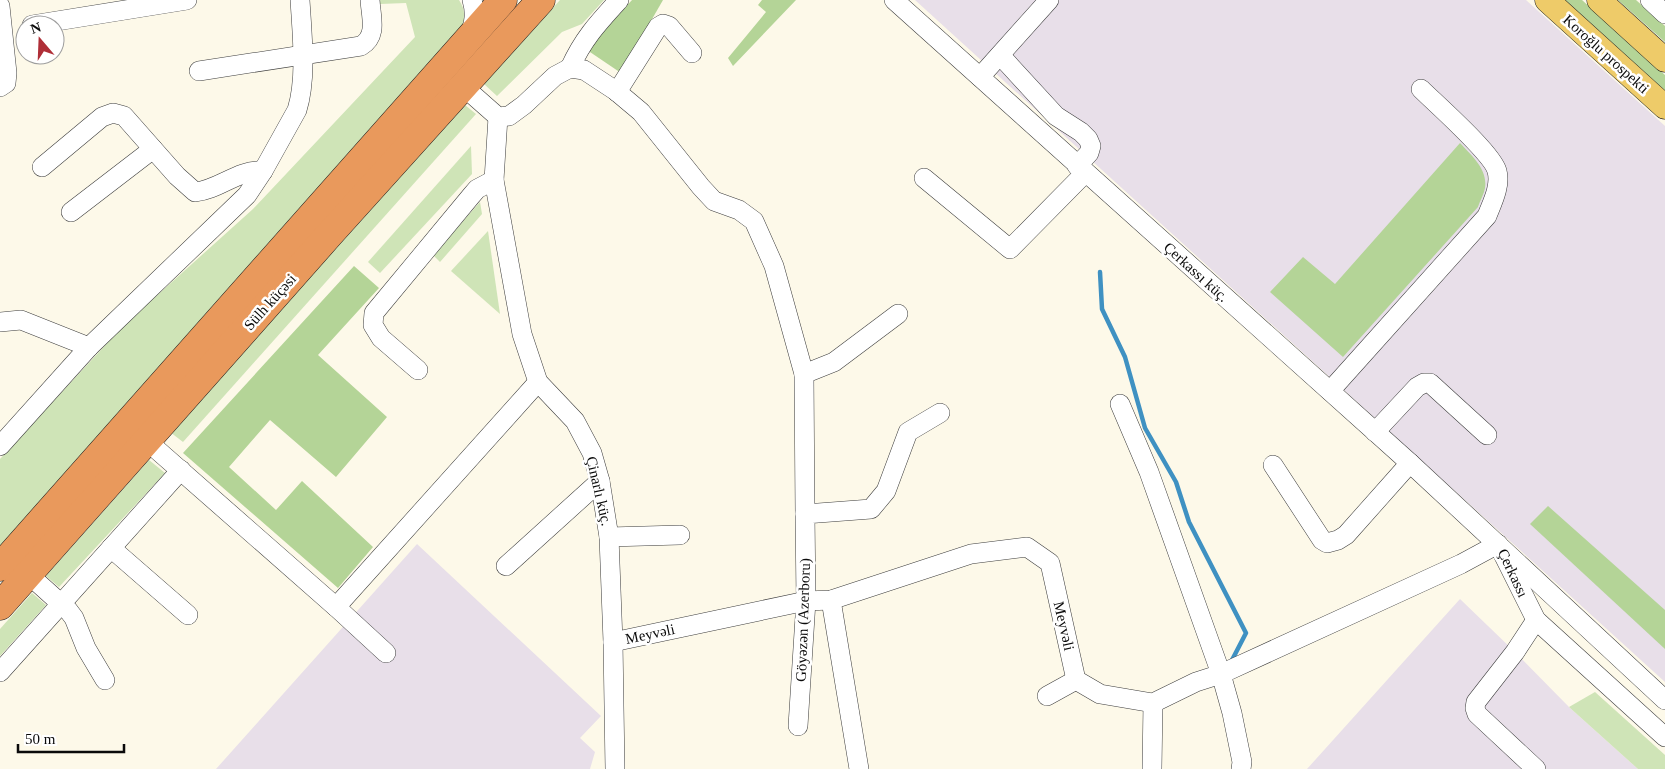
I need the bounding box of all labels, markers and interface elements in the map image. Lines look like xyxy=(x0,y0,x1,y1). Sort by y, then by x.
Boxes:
street label: Koroğlu prospekti xyxy=(1560,11,1652,97)
north arrow xyxy=(15,15,65,65)
text: N xyxy=(29,19,43,37)
street label: Çerkassı küç. xyxy=(1161,239,1231,305)
street label: Sülh küçəsi xyxy=(241,271,299,333)
street label: Çinarlı küç. xyxy=(583,455,615,527)
street label: Çerkassı xyxy=(1495,546,1531,600)
street label: Göyəzən (Azerboru) xyxy=(793,558,814,682)
street label: Meyvəli xyxy=(1051,600,1077,652)
street label: Meyvəli xyxy=(624,621,676,647)
scale bar xyxy=(18,722,124,754)
text: 50 m xyxy=(25,731,56,747)

